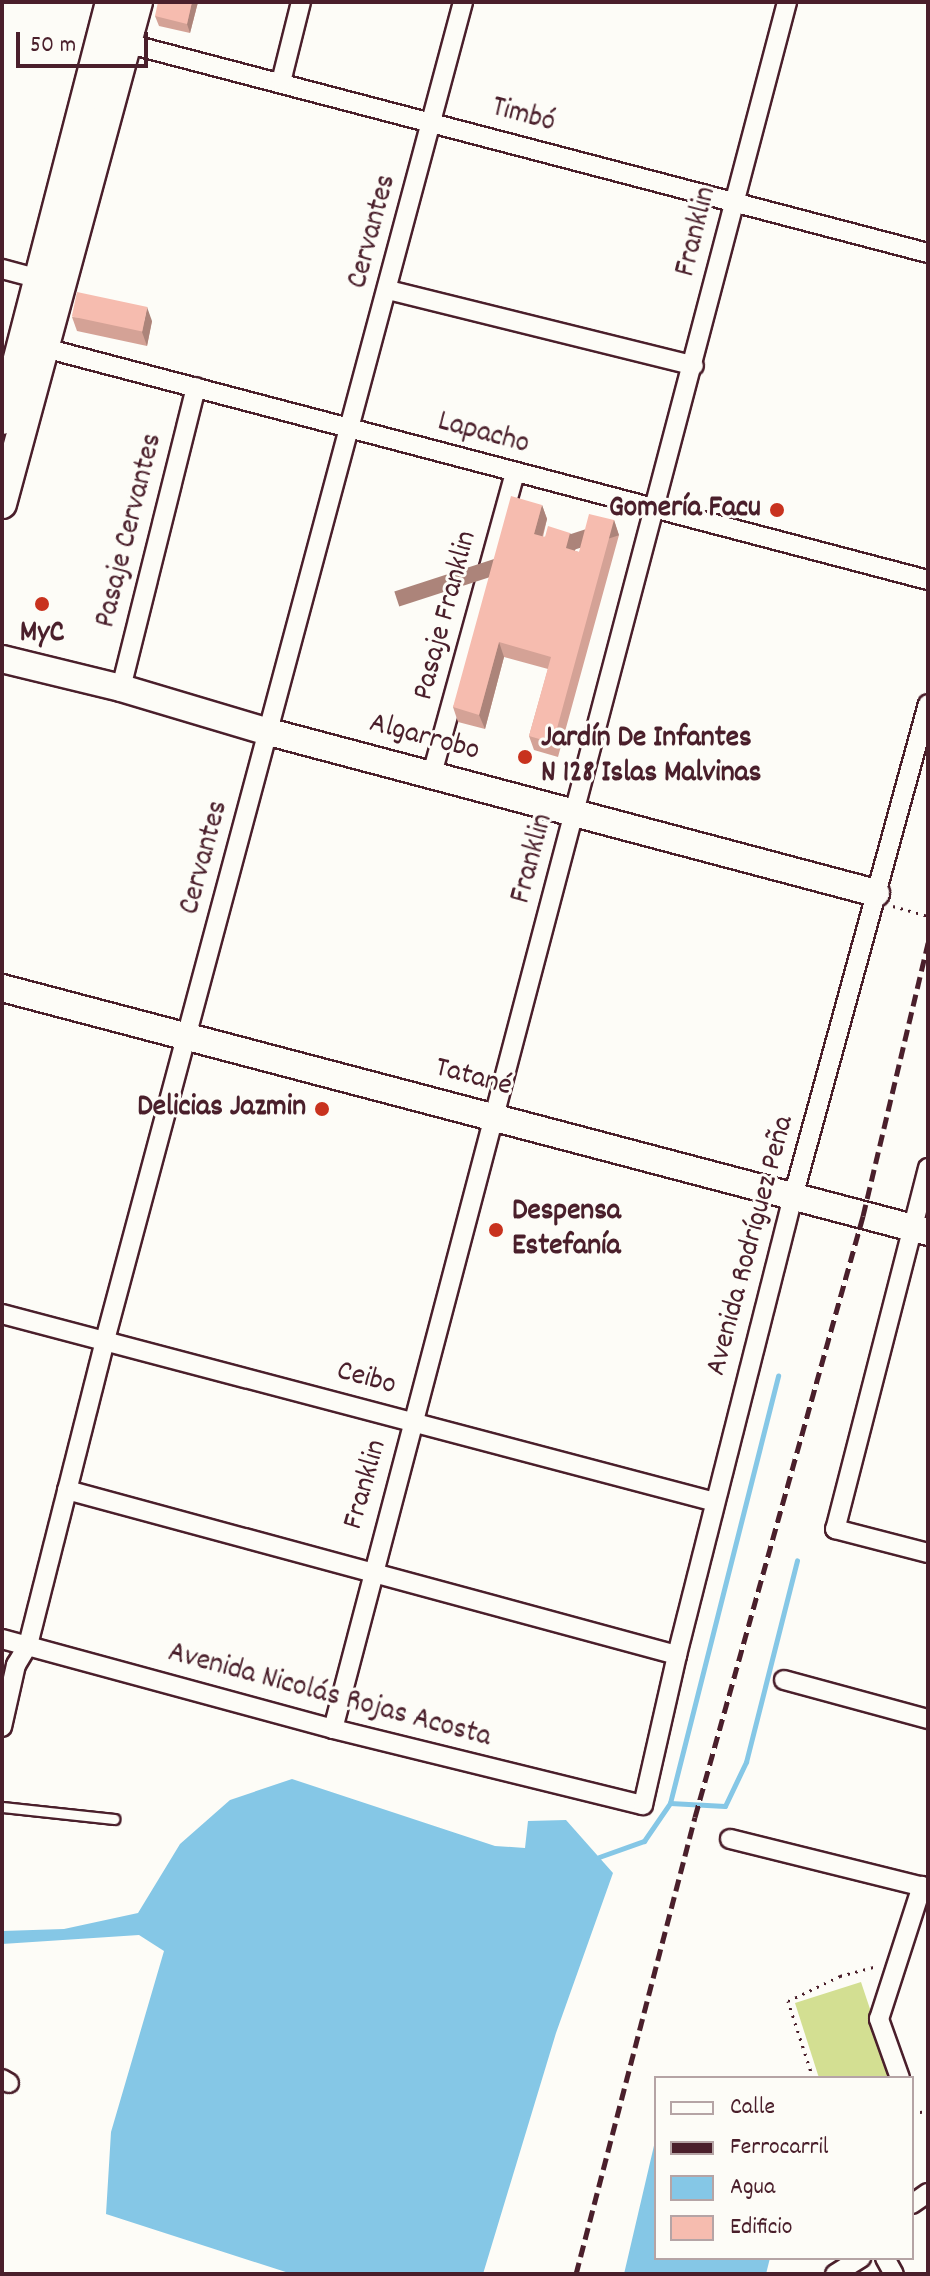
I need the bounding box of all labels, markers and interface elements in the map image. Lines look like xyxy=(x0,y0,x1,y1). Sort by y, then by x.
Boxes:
scale bar xyxy=(20,16,152,66)
text: 50 m xyxy=(30,29,76,63)
street label: Timbó xyxy=(487,91,559,143)
street label: Cervantes xyxy=(342,171,406,293)
street label: Franklin xyxy=(669,183,727,281)
street label: Lapacho xyxy=(433,406,533,464)
street label: Pasaje Cervantes xyxy=(89,430,173,632)
place label: Gomería Facu xyxy=(609,492,761,528)
marker: Gomería Facu xyxy=(768,501,786,519)
street label: Pasaje Franklin xyxy=(407,528,487,704)
marker: MyC xyxy=(33,595,51,613)
place label: MyC xyxy=(20,617,64,653)
street label: Algarrobo xyxy=(365,707,483,771)
place label: Jardín De Infantes N 128 Islas Malvinas xyxy=(541,722,761,792)
marker: Jardín De Infantes N 128 Islas Malvinas xyxy=(516,748,534,766)
street label: Cervantes xyxy=(174,797,238,919)
street label: Franklin xyxy=(505,810,563,908)
street label: Tatané xyxy=(431,1052,515,1106)
place label: Delicias Jazmin xyxy=(137,1091,306,1127)
marker: Delicias Jazmin xyxy=(313,1100,331,1118)
street label: Avenida Rodríguez Peña xyxy=(700,1112,804,1380)
place label: Despensa Estefanía xyxy=(512,1195,621,1266)
marker: Despensa Estefanía xyxy=(487,1221,505,1239)
street label: Ceibo xyxy=(332,1355,400,1405)
street label: Franklin xyxy=(337,1436,397,1534)
street label: Avenida Nicolás Rojas Acosta xyxy=(164,1637,494,1757)
legend xyxy=(654,2076,914,2260)
text: Calle xyxy=(730,2091,775,2125)
text: Ferrocarril xyxy=(730,2131,829,2165)
text: Agua xyxy=(730,2171,775,2205)
text: Edificio xyxy=(730,2211,792,2245)

